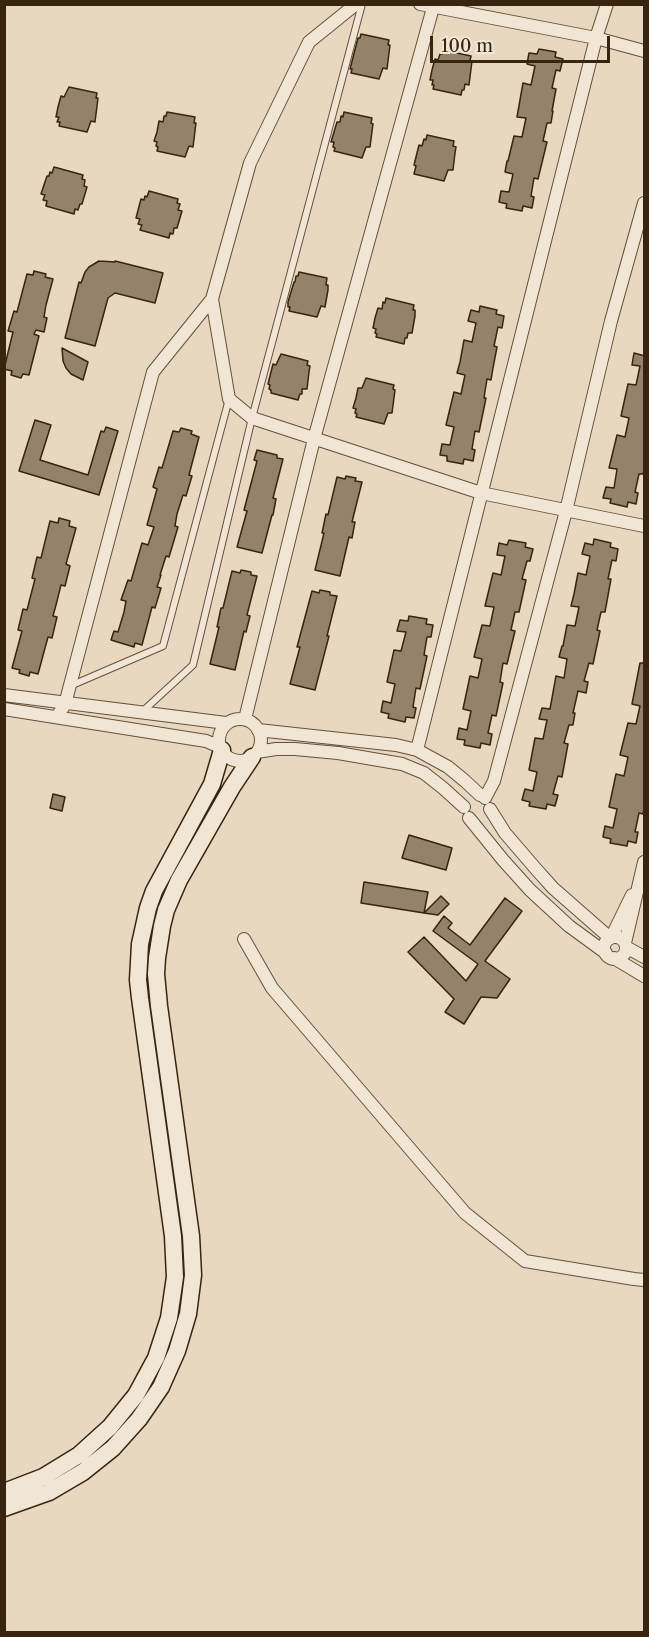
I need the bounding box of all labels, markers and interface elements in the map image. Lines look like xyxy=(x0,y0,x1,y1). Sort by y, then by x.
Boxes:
scale bar xyxy=(433,24,613,62)
text: 100 m xyxy=(441,35,493,57)

